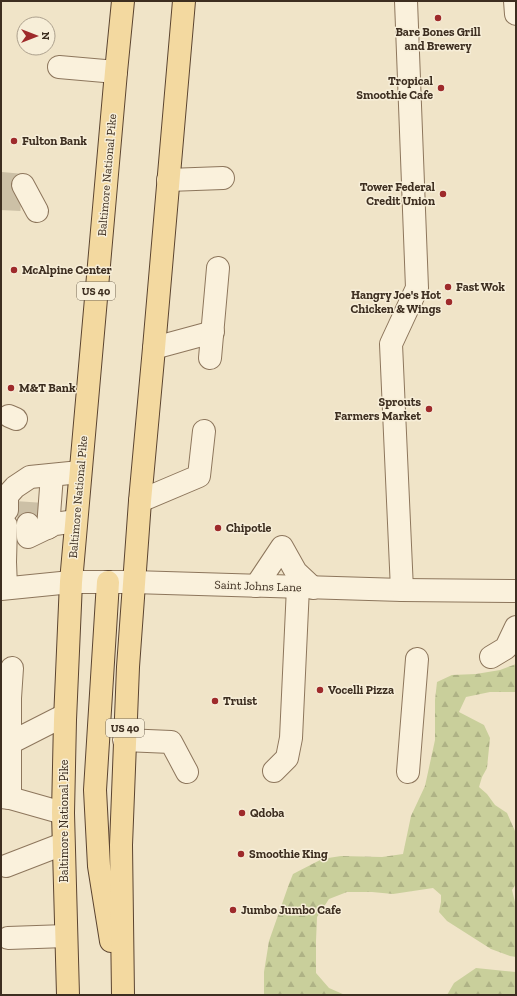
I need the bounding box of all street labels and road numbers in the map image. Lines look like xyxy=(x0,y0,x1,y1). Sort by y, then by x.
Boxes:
street label: Baltimore National Pike xyxy=(95,113,119,237)
road number: US 40 xyxy=(77,282,115,300)
street label: Baltimore National Pike xyxy=(66,435,90,559)
street label: Saint Johns Lane xyxy=(214,577,302,595)
road number: US 40 xyxy=(106,719,144,737)
street label: Baltimore National Pike xyxy=(57,759,71,882)

